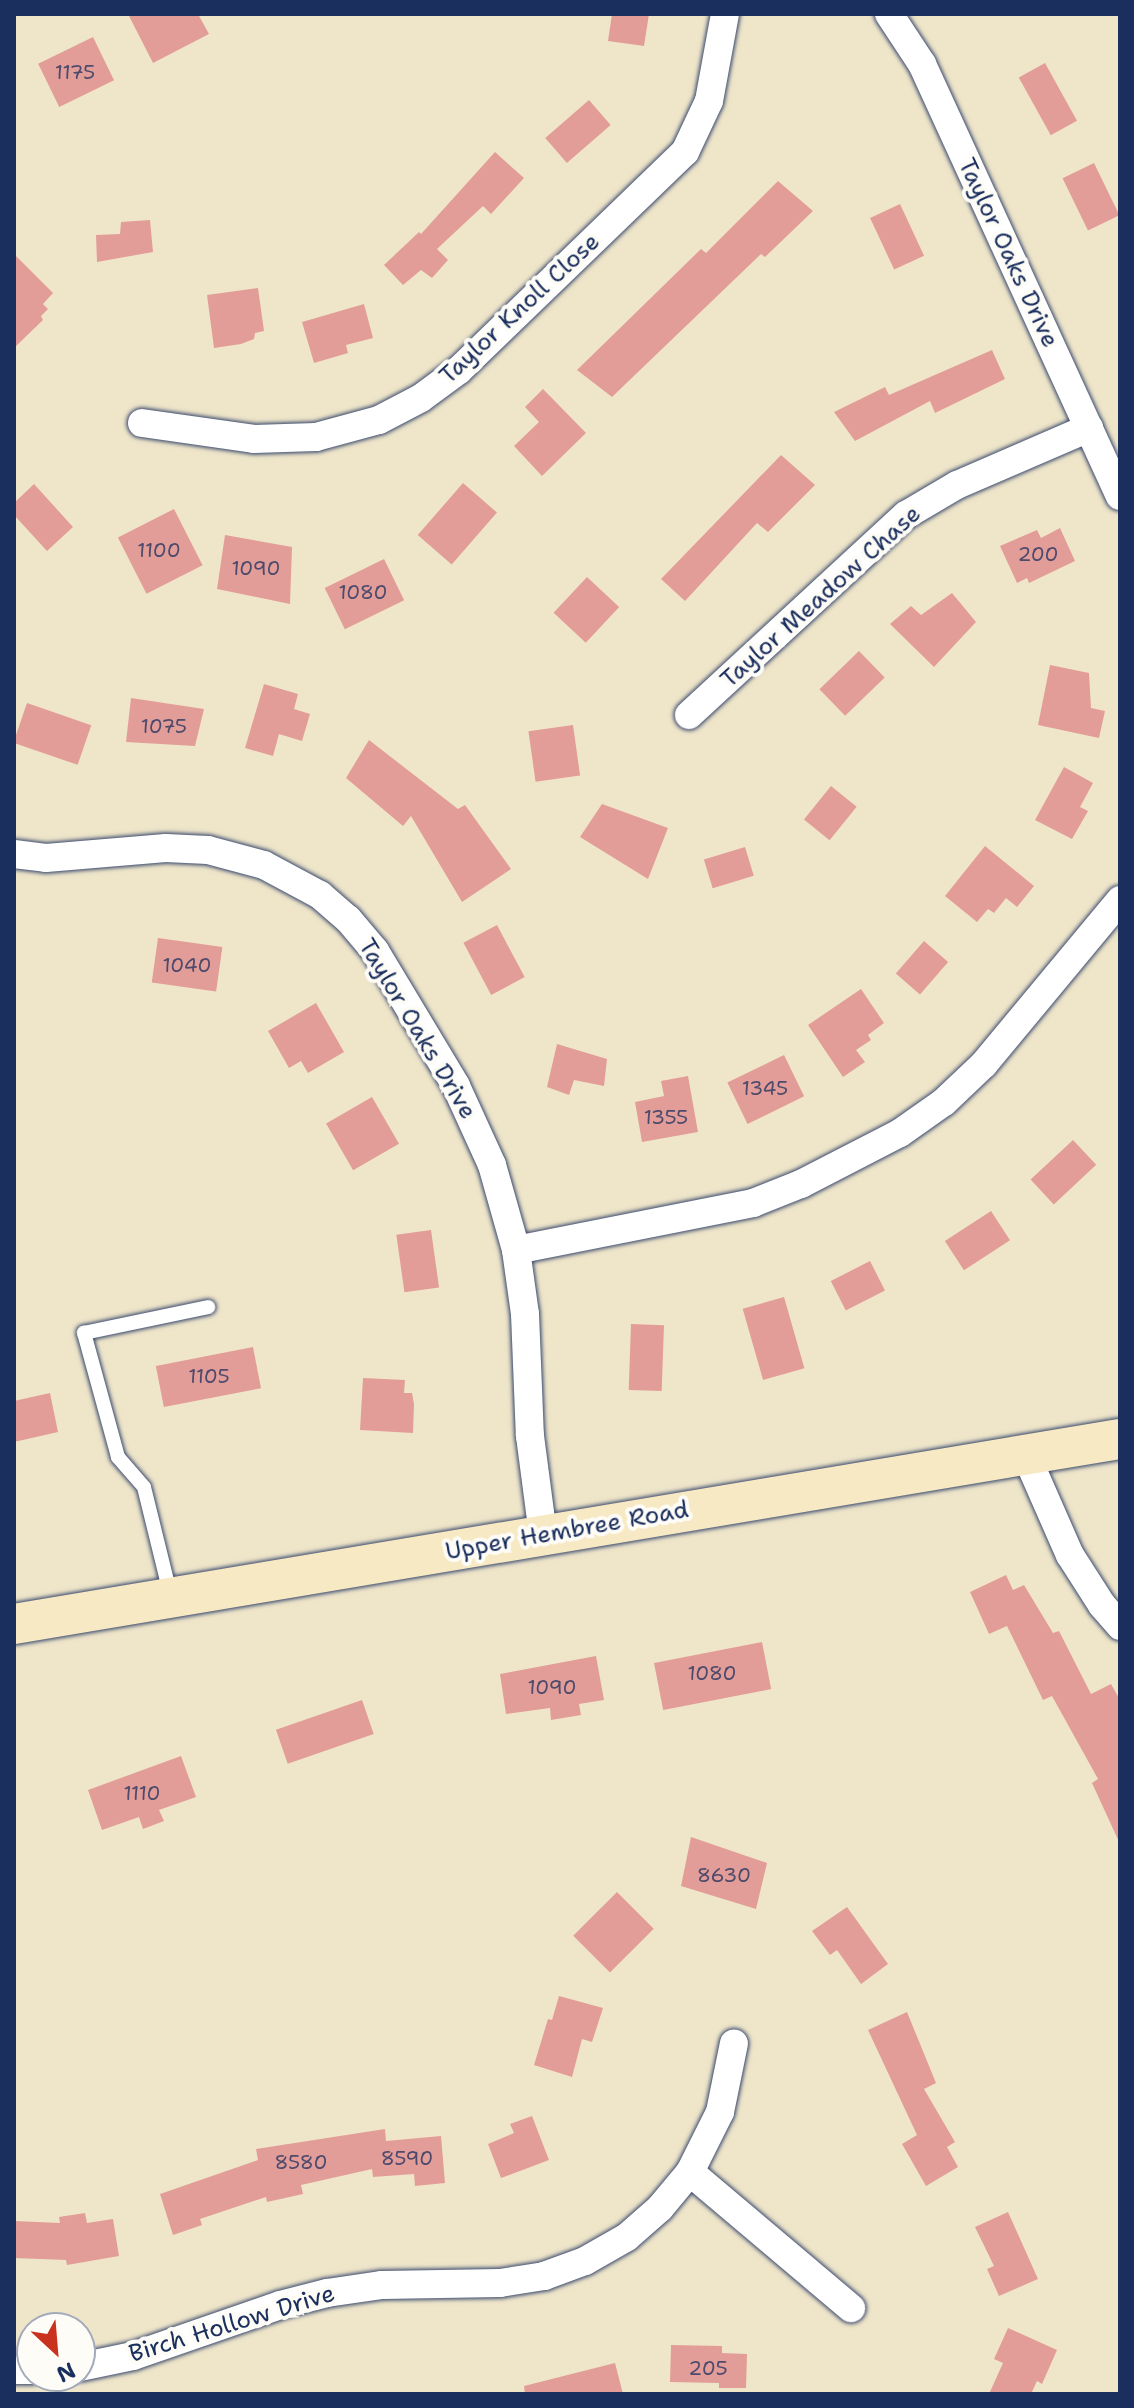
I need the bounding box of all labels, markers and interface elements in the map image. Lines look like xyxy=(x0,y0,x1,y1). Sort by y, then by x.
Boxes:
house number: 1175 xyxy=(55,60,95,84)
street label: Taylor Oaks Drive xyxy=(952,154,1064,352)
street label: Taylor Knoll Close xyxy=(434,227,606,391)
street label: Taylor Meadow Chase xyxy=(715,500,927,694)
house number: 1100 xyxy=(137,538,181,562)
house number: 200 xyxy=(1017,542,1059,566)
house number: 1090 xyxy=(232,556,280,580)
house number: 1080 xyxy=(338,580,388,604)
house number: 1075 xyxy=(141,714,187,738)
street label: Taylor Oaks Drive xyxy=(352,934,482,1124)
house number: 1040 xyxy=(162,953,212,977)
house number: 1345 xyxy=(742,1076,788,1100)
house number: 1355 xyxy=(644,1105,688,1129)
house number: 1105 xyxy=(188,1364,230,1388)
street label: Upper Hembree Road xyxy=(443,1495,691,1567)
house number: 1080 xyxy=(687,1661,737,1685)
house number: 1090 xyxy=(528,1675,576,1699)
house number: 1110 xyxy=(123,1781,161,1805)
house number: 8630 xyxy=(697,1863,751,1887)
house number: 8590 xyxy=(381,2146,433,2170)
house number: 8580 xyxy=(275,2150,327,2174)
street label: Birch Hollow Drive xyxy=(126,2279,338,2369)
north arrow xyxy=(16,2312,96,2392)
text: N xyxy=(52,2355,80,2389)
house number: 205 xyxy=(688,2356,728,2380)

